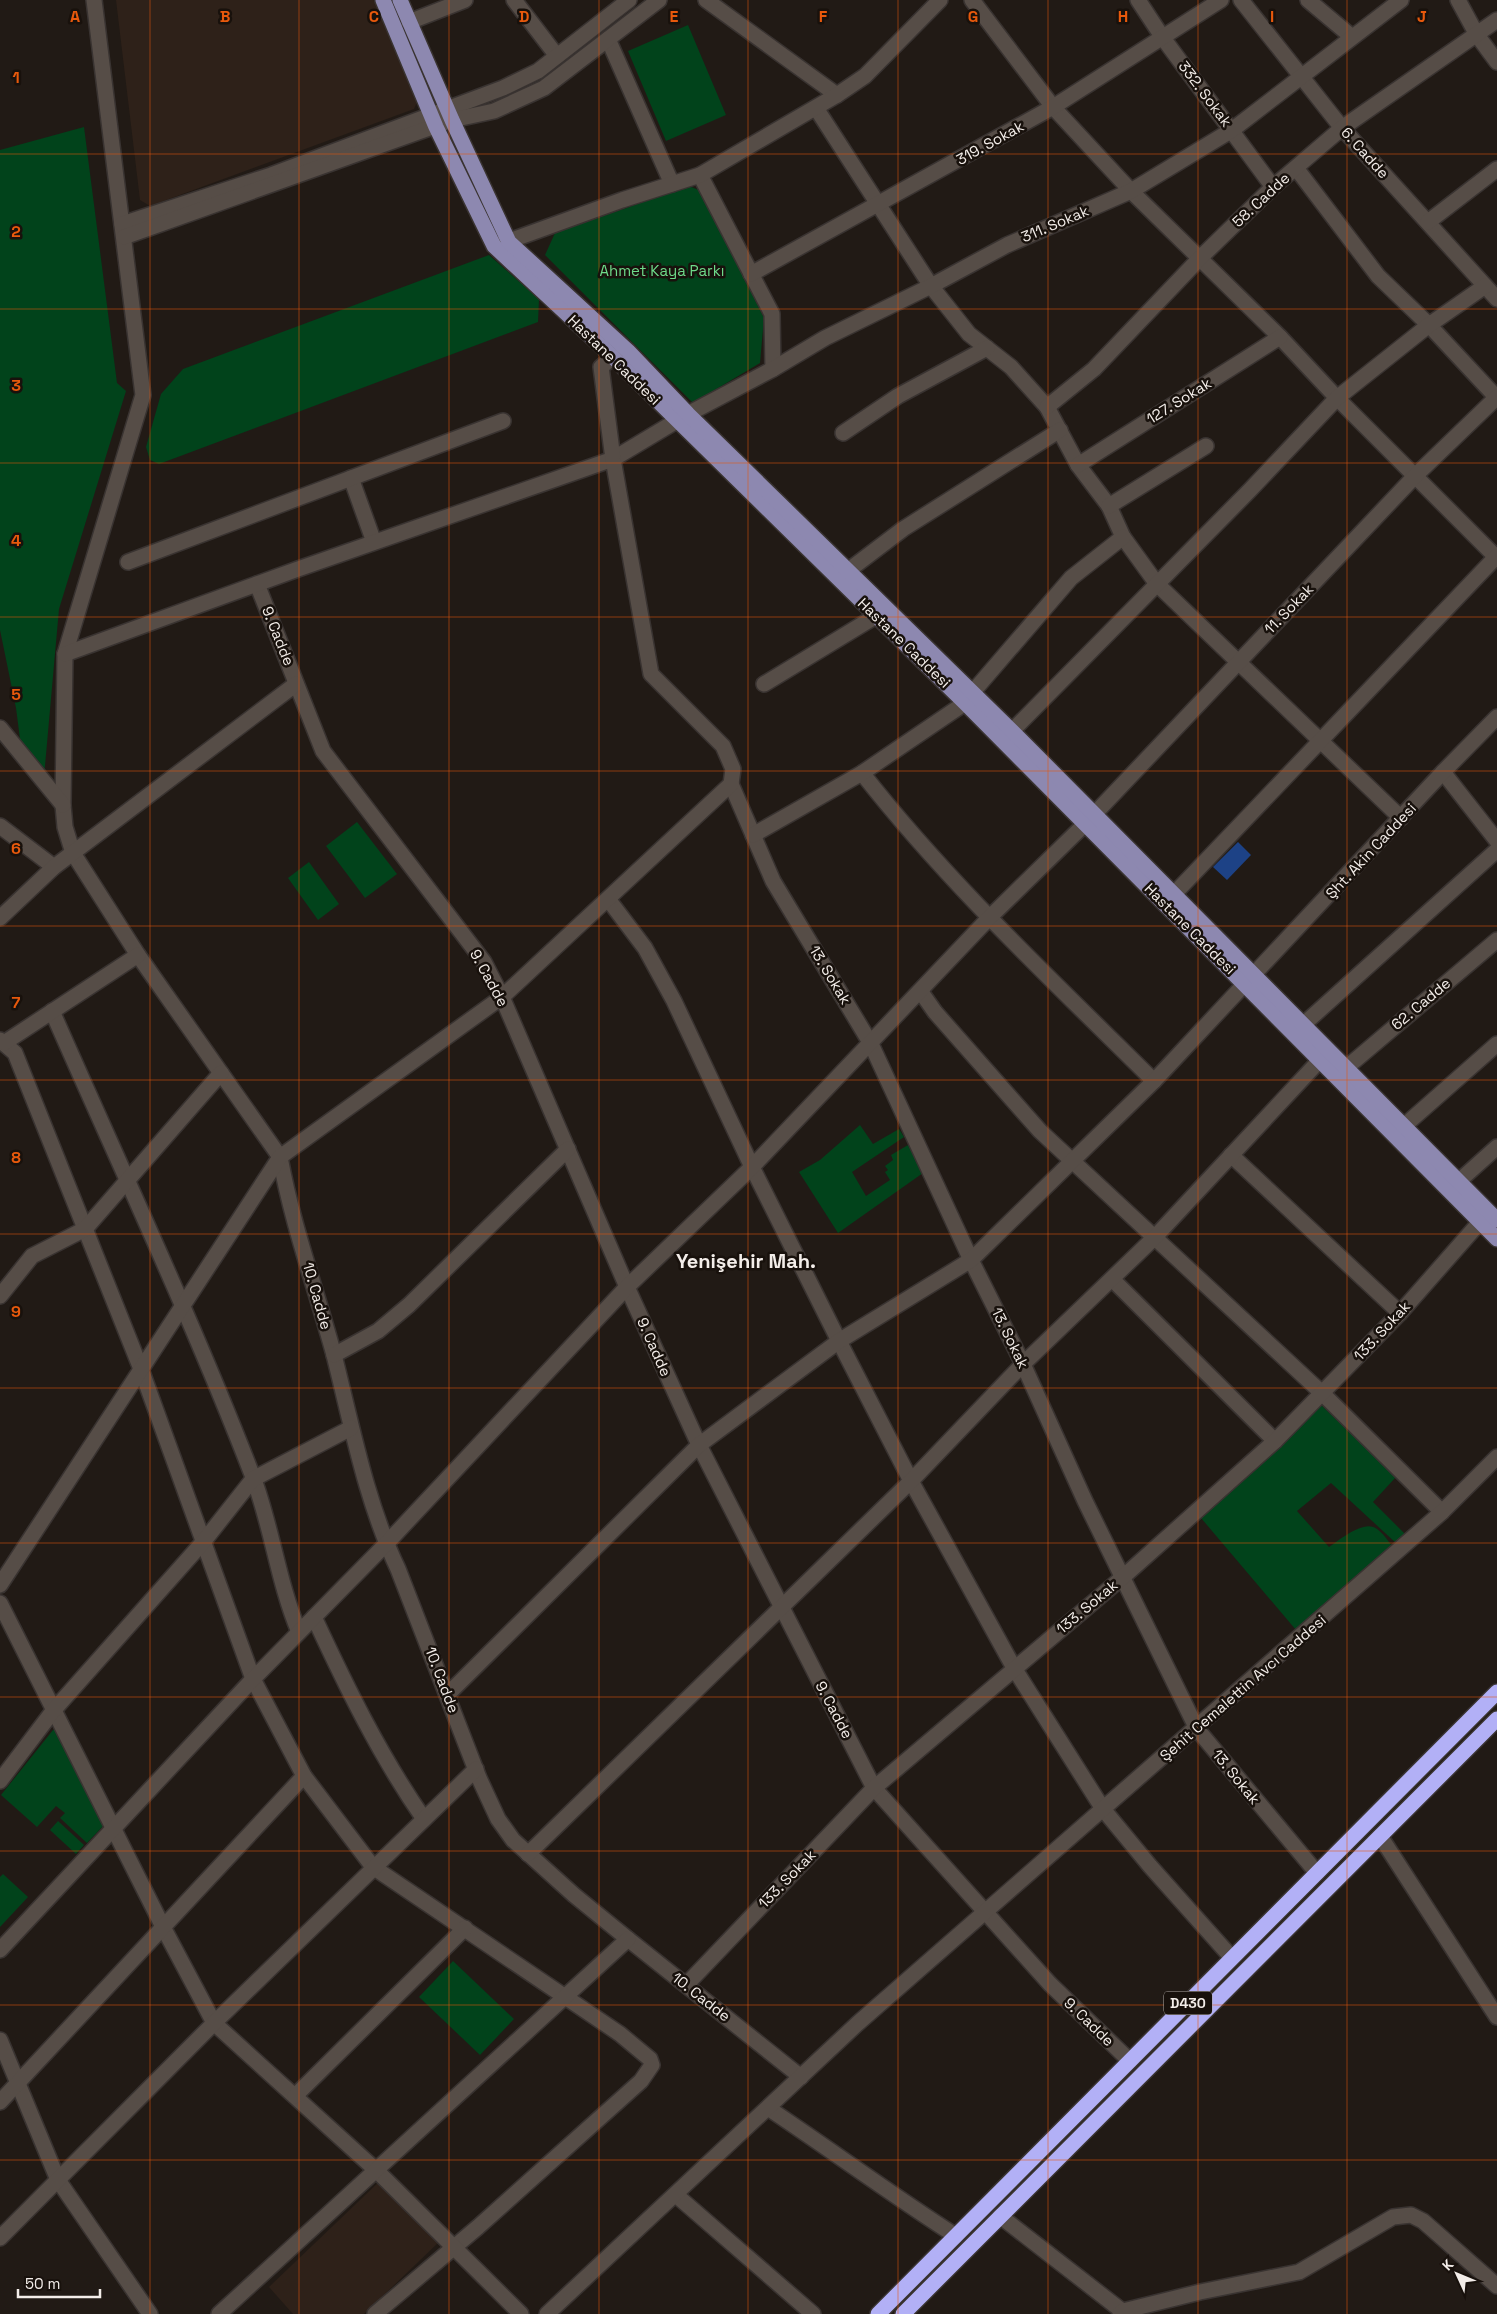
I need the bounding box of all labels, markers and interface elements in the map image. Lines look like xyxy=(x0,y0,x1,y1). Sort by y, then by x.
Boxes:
text: A xyxy=(70,6,80,27)
text: B xyxy=(220,6,230,27)
text: C xyxy=(369,6,379,27)
text: D xyxy=(519,6,529,27)
text: E xyxy=(670,6,679,27)
text: F xyxy=(819,6,828,27)
text: G xyxy=(968,6,978,27)
text: H xyxy=(1118,6,1128,27)
text: I xyxy=(1270,6,1274,27)
text: J xyxy=(1417,6,1427,27)
street label: 332. Sokak xyxy=(1175,57,1236,130)
text: 1 xyxy=(12,67,20,88)
street label: 319. Sokak xyxy=(953,116,1027,169)
street label: 6. Cadde xyxy=(1337,123,1393,182)
street label: 58. Cadde xyxy=(1228,168,1293,231)
street label: 311. Sokak xyxy=(1018,201,1091,246)
text: 2 xyxy=(11,221,21,242)
park label: Ahmet Kaya Parkı xyxy=(599,261,725,280)
street label: Hastane Caddesi xyxy=(564,311,665,409)
street label: 127. Sokak xyxy=(1143,373,1215,428)
text: 3 xyxy=(11,375,21,396)
text: 4 xyxy=(11,530,21,551)
street label: 11. Sokak xyxy=(1260,579,1317,638)
street label: Hastane Caddesi xyxy=(854,594,955,692)
street label: 9. Cadde xyxy=(258,603,299,668)
text: 5 xyxy=(11,684,21,705)
street label: Şht. Akin Caddesi xyxy=(1321,799,1420,903)
text: 6 xyxy=(11,838,21,859)
street label: Hastane Caddesi xyxy=(1141,879,1240,978)
street label: 13. Sokak xyxy=(805,942,855,1008)
street label: 9. Cadde xyxy=(466,946,513,1010)
street label: 62. Cadde xyxy=(1387,973,1454,1034)
text: 7 xyxy=(12,992,21,1013)
text: 8 xyxy=(11,1147,21,1168)
district label: Yenişehir Mah. xyxy=(676,1248,816,1274)
street label: 10. Cadde xyxy=(299,1260,336,1332)
street label: 133. Sokak xyxy=(1349,1297,1414,1364)
text: 9 xyxy=(11,1301,21,1322)
street label: 13. Sokak xyxy=(988,1304,1033,1371)
street label: 9. Cadde xyxy=(633,1314,676,1379)
street label: 133. Sokak xyxy=(1052,1575,1121,1638)
street label: Şehit Cemalettin Avcı Caddesi xyxy=(1156,1610,1330,1765)
street label: 10. Cadde xyxy=(421,1644,464,1716)
street label: 9. Cadde xyxy=(811,1678,858,1742)
street label: 13. Sokak xyxy=(1208,1745,1264,1808)
street label: 133. Sokak xyxy=(754,1845,819,1912)
street label: 10. Cadde xyxy=(668,1968,734,2025)
road number: D430 xyxy=(1164,1992,1212,2015)
street label: 9. Cadde xyxy=(1060,1993,1118,2050)
north arrow xyxy=(1432,2249,1482,2299)
text: K xyxy=(1438,2255,1457,2274)
scale bar xyxy=(18,2266,100,2298)
text: 50 m xyxy=(25,2274,60,2293)

